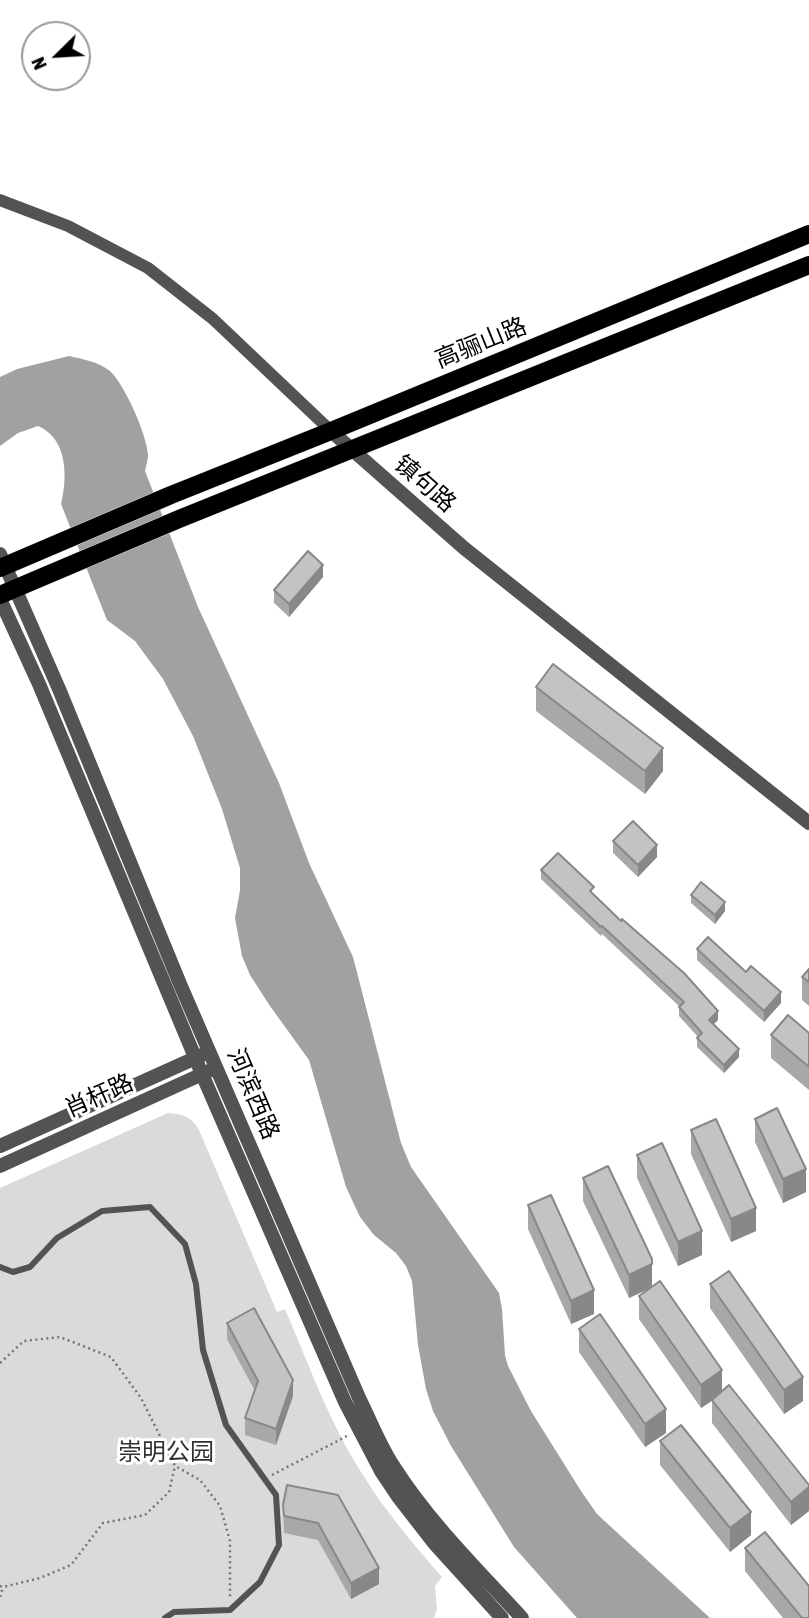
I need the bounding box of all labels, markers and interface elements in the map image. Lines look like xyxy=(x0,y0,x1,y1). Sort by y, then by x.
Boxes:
north arrow xyxy=(21,21,91,91)
text: N xyxy=(26,54,51,73)
street label: 高骊山路 xyxy=(431,312,531,374)
street label: 镇句路 xyxy=(388,450,462,518)
street label: 河滨西路 xyxy=(221,1044,285,1144)
street label: 肖杆路 xyxy=(60,1068,138,1124)
park label: 崇明公园 xyxy=(118,1438,214,1466)

